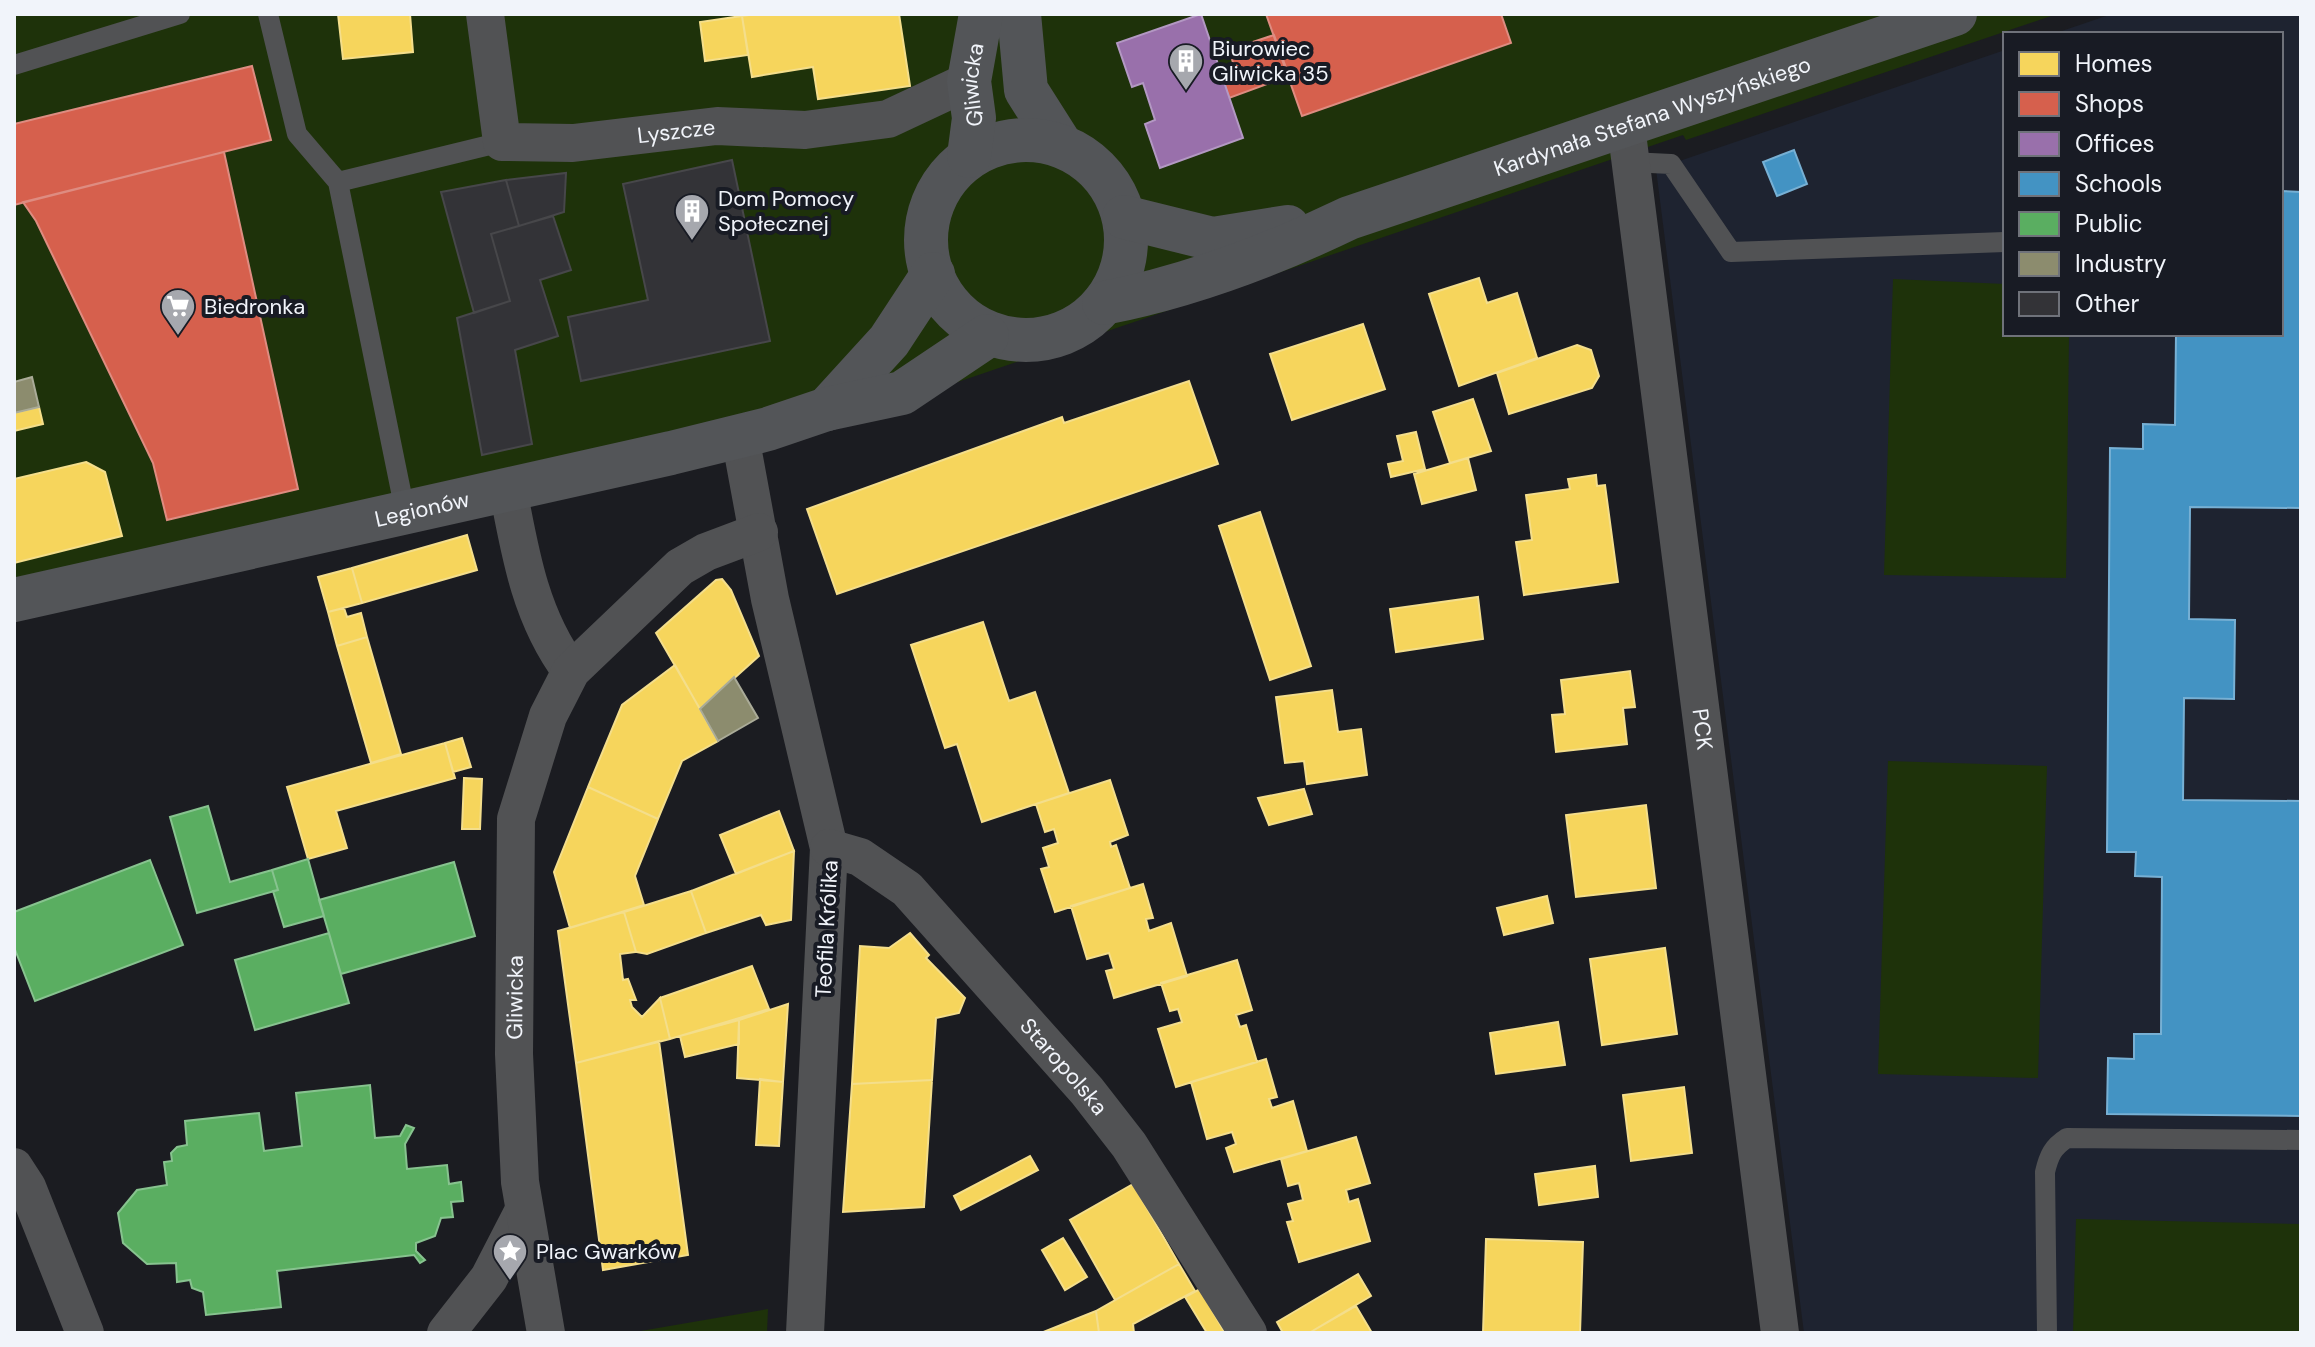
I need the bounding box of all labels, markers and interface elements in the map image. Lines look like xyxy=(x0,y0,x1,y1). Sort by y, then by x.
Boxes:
legend xyxy=(2003,32,2283,336)
place label: Biurowiec Gliwicka 35 xyxy=(1212,34,1329,88)
street label: Gliwicka xyxy=(955,41,991,128)
building icon: Biurowiec Gliwicka 35 xyxy=(1167,42,1205,92)
text: Homes xyxy=(2075,48,2153,79)
street label: Kardynała Stefana Wyszyńskiego xyxy=(1490,50,1815,183)
text: Shops xyxy=(2075,88,2144,119)
street label: Lyszcze xyxy=(636,112,717,150)
text: Offices xyxy=(2075,128,2155,159)
text: Schools xyxy=(2075,168,2162,199)
place label: Dom Pomocy Społecznej xyxy=(718,184,854,238)
building icon: Dom Pomocy Społecznej xyxy=(673,192,711,242)
text: Public xyxy=(2075,208,2143,239)
text: Industry xyxy=(2075,248,2166,279)
supermarket icon: Biedronka xyxy=(159,287,197,337)
text: Other xyxy=(2075,288,2139,319)
place label: Biedronka xyxy=(204,292,305,321)
street label: Legionów xyxy=(372,485,472,534)
street label: PCK xyxy=(1685,707,1719,752)
street label: Teofila Królika xyxy=(808,859,845,999)
street label: Gliwicka xyxy=(500,955,530,1040)
street label: Staropolska xyxy=(1013,1012,1114,1121)
place icon: Plac Gwarków xyxy=(491,1232,529,1282)
place label: Plac Gwarków xyxy=(536,1237,677,1266)

